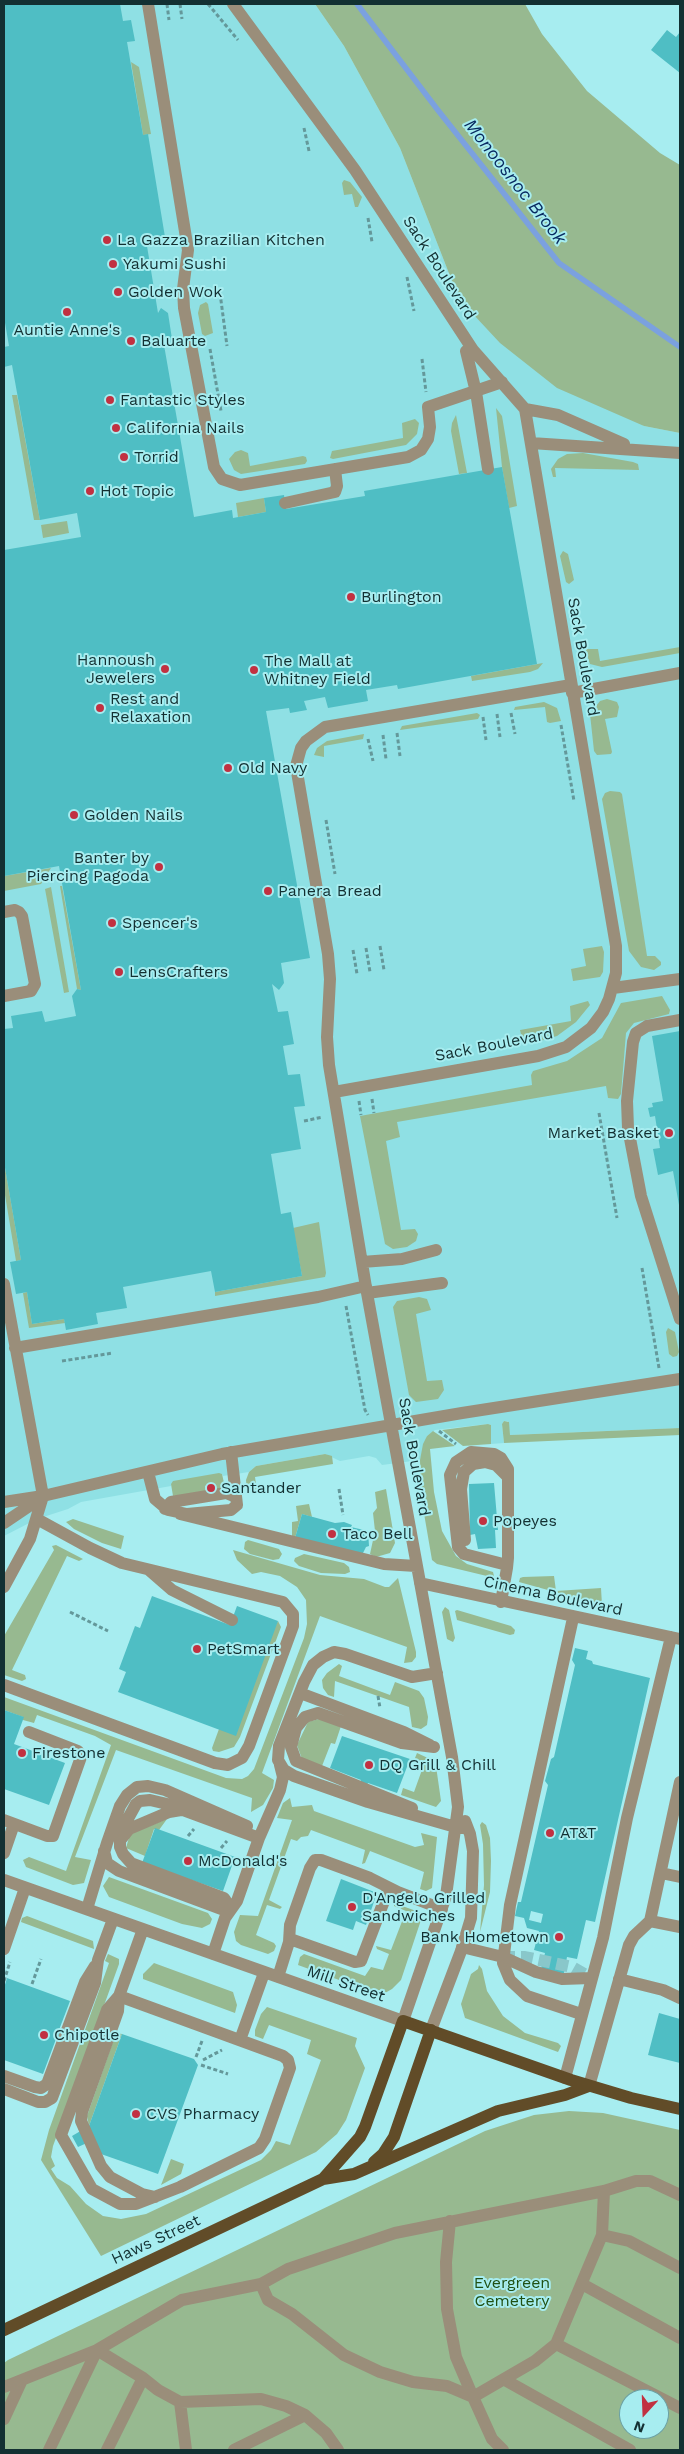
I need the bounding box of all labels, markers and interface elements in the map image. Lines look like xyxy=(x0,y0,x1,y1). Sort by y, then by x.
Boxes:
water label: Monoosnoc Brook xyxy=(459,115,571,249)
street label: Sack Boulevard xyxy=(398,212,480,324)
place label: La Gazza Brazilian Kitchen xyxy=(117,230,325,250)
marker: La Gazza Brazilian Kitchen xyxy=(101,234,113,246)
place label: Yakumi Sushi xyxy=(123,254,226,274)
marker: Yakumi Sushi xyxy=(107,258,119,270)
place label: Golden Wok xyxy=(128,282,222,302)
marker: Golden Wok xyxy=(112,286,124,298)
marker: Auntie Anne's xyxy=(61,306,73,318)
place label: Auntie Anne's xyxy=(13,320,121,340)
place label: Baluarte xyxy=(141,331,206,351)
marker: Baluarte xyxy=(125,335,137,347)
place label: Fantastic Styles xyxy=(120,390,245,410)
marker: Fantastic Styles xyxy=(104,394,116,406)
place label: California Nails xyxy=(126,418,244,438)
marker: California Nails xyxy=(110,422,122,434)
place label: Torrid xyxy=(134,447,179,467)
marker: Torrid xyxy=(118,451,130,463)
place label: Hot Topic xyxy=(100,481,174,501)
marker: Hot Topic xyxy=(84,485,96,497)
place label: Burlington xyxy=(361,587,442,607)
marker: Burlington xyxy=(345,591,357,603)
street label: Sack Boulevard xyxy=(563,596,603,718)
place label: Hannoush Jewelers xyxy=(77,650,155,688)
place label: The Mall at Whitney Field xyxy=(264,651,371,689)
marker: Hannoush Jewelers xyxy=(159,663,171,675)
marker: The Mall at Whitney Field xyxy=(248,664,260,676)
place label: Rest and Relaxation xyxy=(110,689,191,727)
marker: Rest and Relaxation xyxy=(94,702,106,714)
place label: Old Navy xyxy=(238,758,307,778)
marker: Old Navy xyxy=(222,762,234,774)
place label: Golden Nails xyxy=(84,805,183,825)
marker: Golden Nails xyxy=(68,809,80,821)
place label: Banter by Piercing Pagoda xyxy=(26,848,149,886)
marker: Banter by Piercing Pagoda xyxy=(153,861,165,873)
place label: Panera Bread xyxy=(278,881,382,901)
marker: Panera Bread xyxy=(262,885,274,897)
place label: Spencer's xyxy=(122,913,198,933)
marker: Spencer's xyxy=(106,917,118,929)
place label: LensCrafters xyxy=(129,962,228,982)
marker: LensCrafters xyxy=(113,966,125,978)
street label: Sack Boulevard xyxy=(433,1024,555,1066)
place label: Market Basket xyxy=(547,1123,659,1143)
marker: Market Basket xyxy=(663,1127,675,1139)
street label: Sack Boulevard xyxy=(394,1396,434,1518)
place label: Santander xyxy=(221,1478,301,1498)
marker: Santander xyxy=(205,1482,217,1494)
place label: Popeyes xyxy=(493,1511,557,1531)
marker: Popeyes xyxy=(477,1515,489,1527)
place label: Taco Bell xyxy=(342,1524,413,1544)
marker: Taco Bell xyxy=(326,1528,338,1540)
street label: Cinema Boulevard xyxy=(482,1572,624,1620)
place label: PetSmart xyxy=(207,1639,280,1659)
marker: PetSmart xyxy=(191,1643,203,1655)
place label: Firestone xyxy=(32,1743,105,1763)
marker: Firestone xyxy=(16,1747,28,1759)
place label: DQ Grill & Chill xyxy=(379,1755,496,1775)
marker: DQ Grill & Chill xyxy=(363,1759,375,1771)
place label: AT&T xyxy=(560,1823,596,1843)
marker: AT&T xyxy=(544,1827,556,1839)
place label: McDonald's xyxy=(198,1851,287,1871)
marker: McDonald's xyxy=(182,1855,194,1867)
place label: D'Angelo Grilled Sandwiches xyxy=(362,1888,485,1926)
marker: D'Angelo Grilled Sandwiches xyxy=(346,1901,358,1913)
place label: Bank Hometown xyxy=(420,1927,549,1947)
marker: Bank Hometown xyxy=(553,1931,565,1943)
street label: Mill Street xyxy=(304,1962,388,2006)
place label: Chipotle xyxy=(54,2025,119,2045)
marker: Chipotle xyxy=(38,2029,50,2041)
place label: CVS Pharmacy xyxy=(146,2104,259,2124)
marker: CVS Pharmacy xyxy=(130,2108,142,2120)
street label: Haws Street xyxy=(109,2211,203,2269)
park label: Evergreen Cemetery xyxy=(474,2273,550,2311)
north arrow xyxy=(619,2389,669,2439)
text: N xyxy=(632,2418,647,2436)

